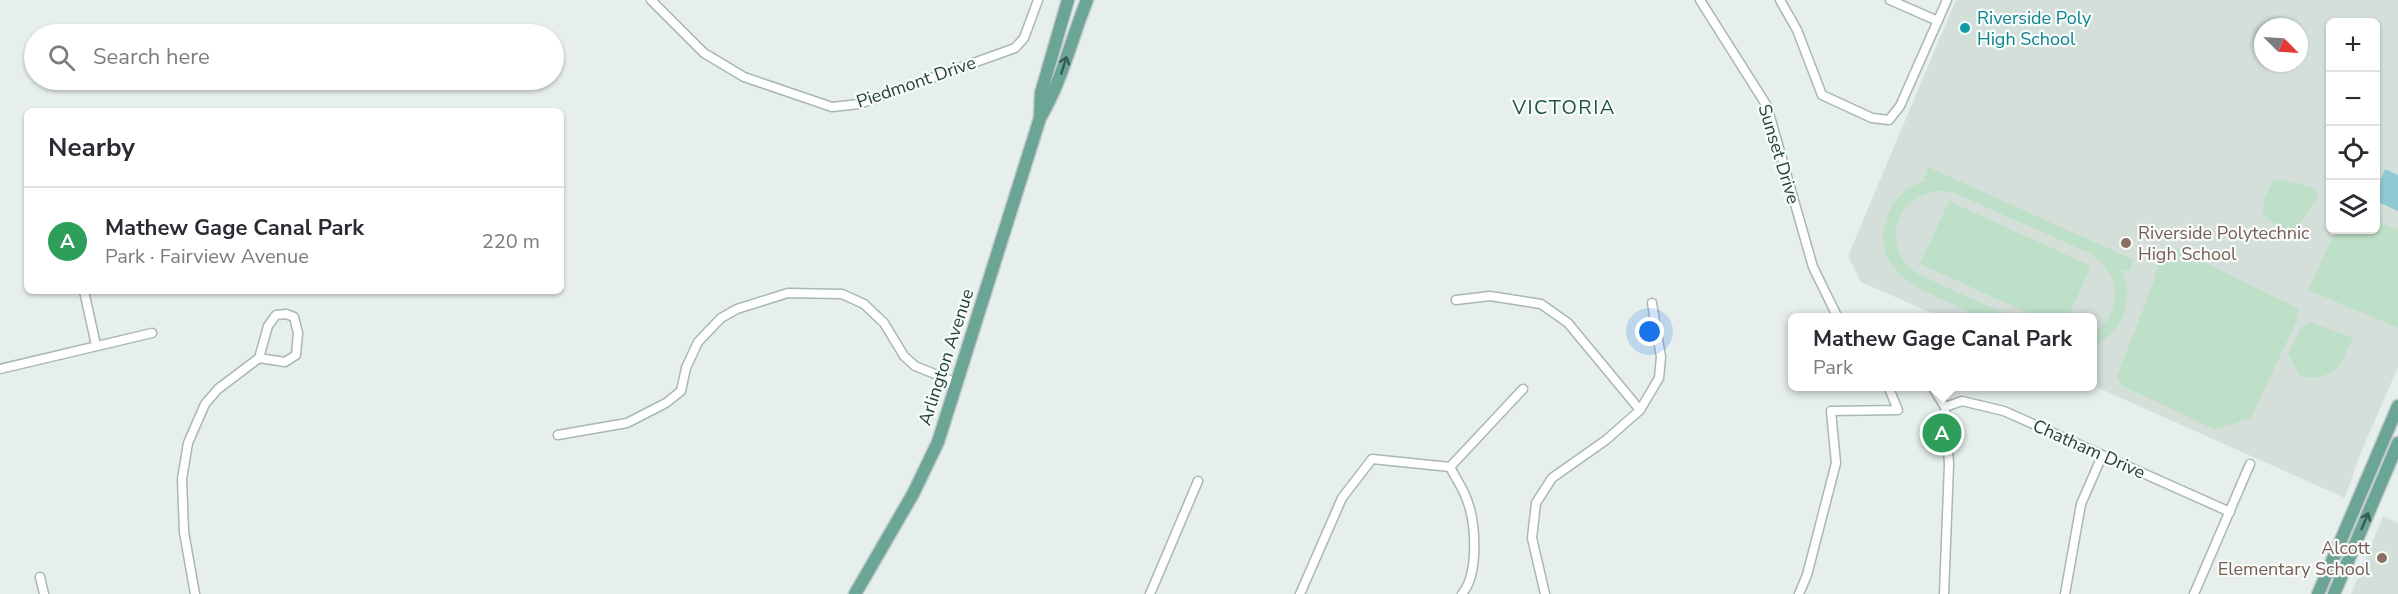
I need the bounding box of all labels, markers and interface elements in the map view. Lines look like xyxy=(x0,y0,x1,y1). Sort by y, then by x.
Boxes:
place label: Riverside Poly High School xyxy=(1977,6,2092,51)
north arrow xyxy=(2254,18,2308,72)
map controls xyxy=(2326,18,2380,234)
button: + xyxy=(2326,18,2380,72)
marker: Riverside Poly High School xyxy=(1958,21,1972,35)
search box xyxy=(24,24,564,90)
icon: search xyxy=(45,41,78,74)
text: Search here xyxy=(93,42,210,72)
street label: Piedmont Drive xyxy=(853,50,979,114)
one-way arrow xyxy=(1059,56,1070,75)
button: − xyxy=(2326,72,2380,126)
district label: VICTORIA xyxy=(1511,94,1616,121)
street label: Sunset Drive xyxy=(1752,101,1806,207)
button: locate xyxy=(2326,126,2380,180)
text: Nearby xyxy=(48,130,135,165)
button: layers xyxy=(2326,180,2380,234)
text: Mathew Gage Canal Park xyxy=(105,213,364,243)
place label: Riverside Polytechnic High School xyxy=(2138,221,2309,266)
text: A xyxy=(60,228,75,255)
text: 220 m xyxy=(482,228,540,255)
marker: Riverside Polytechnic High School xyxy=(2119,236,2133,250)
text: Park · Fairview Avenue xyxy=(105,243,309,270)
street label: Arlington Avenue xyxy=(913,286,979,428)
popup xyxy=(1788,313,2097,391)
your location xyxy=(1635,317,1664,346)
text: Mathew Gage Canal Park xyxy=(1813,324,2072,354)
text: Park xyxy=(1813,354,1853,381)
pin: A xyxy=(1922,410,1962,456)
street label: Chatham Drive xyxy=(2029,413,2149,485)
one-way arrow xyxy=(2360,512,2371,530)
place label: Alcott Elementary School xyxy=(2218,536,2371,581)
marker: Alcott Elementary School xyxy=(2375,551,2389,565)

